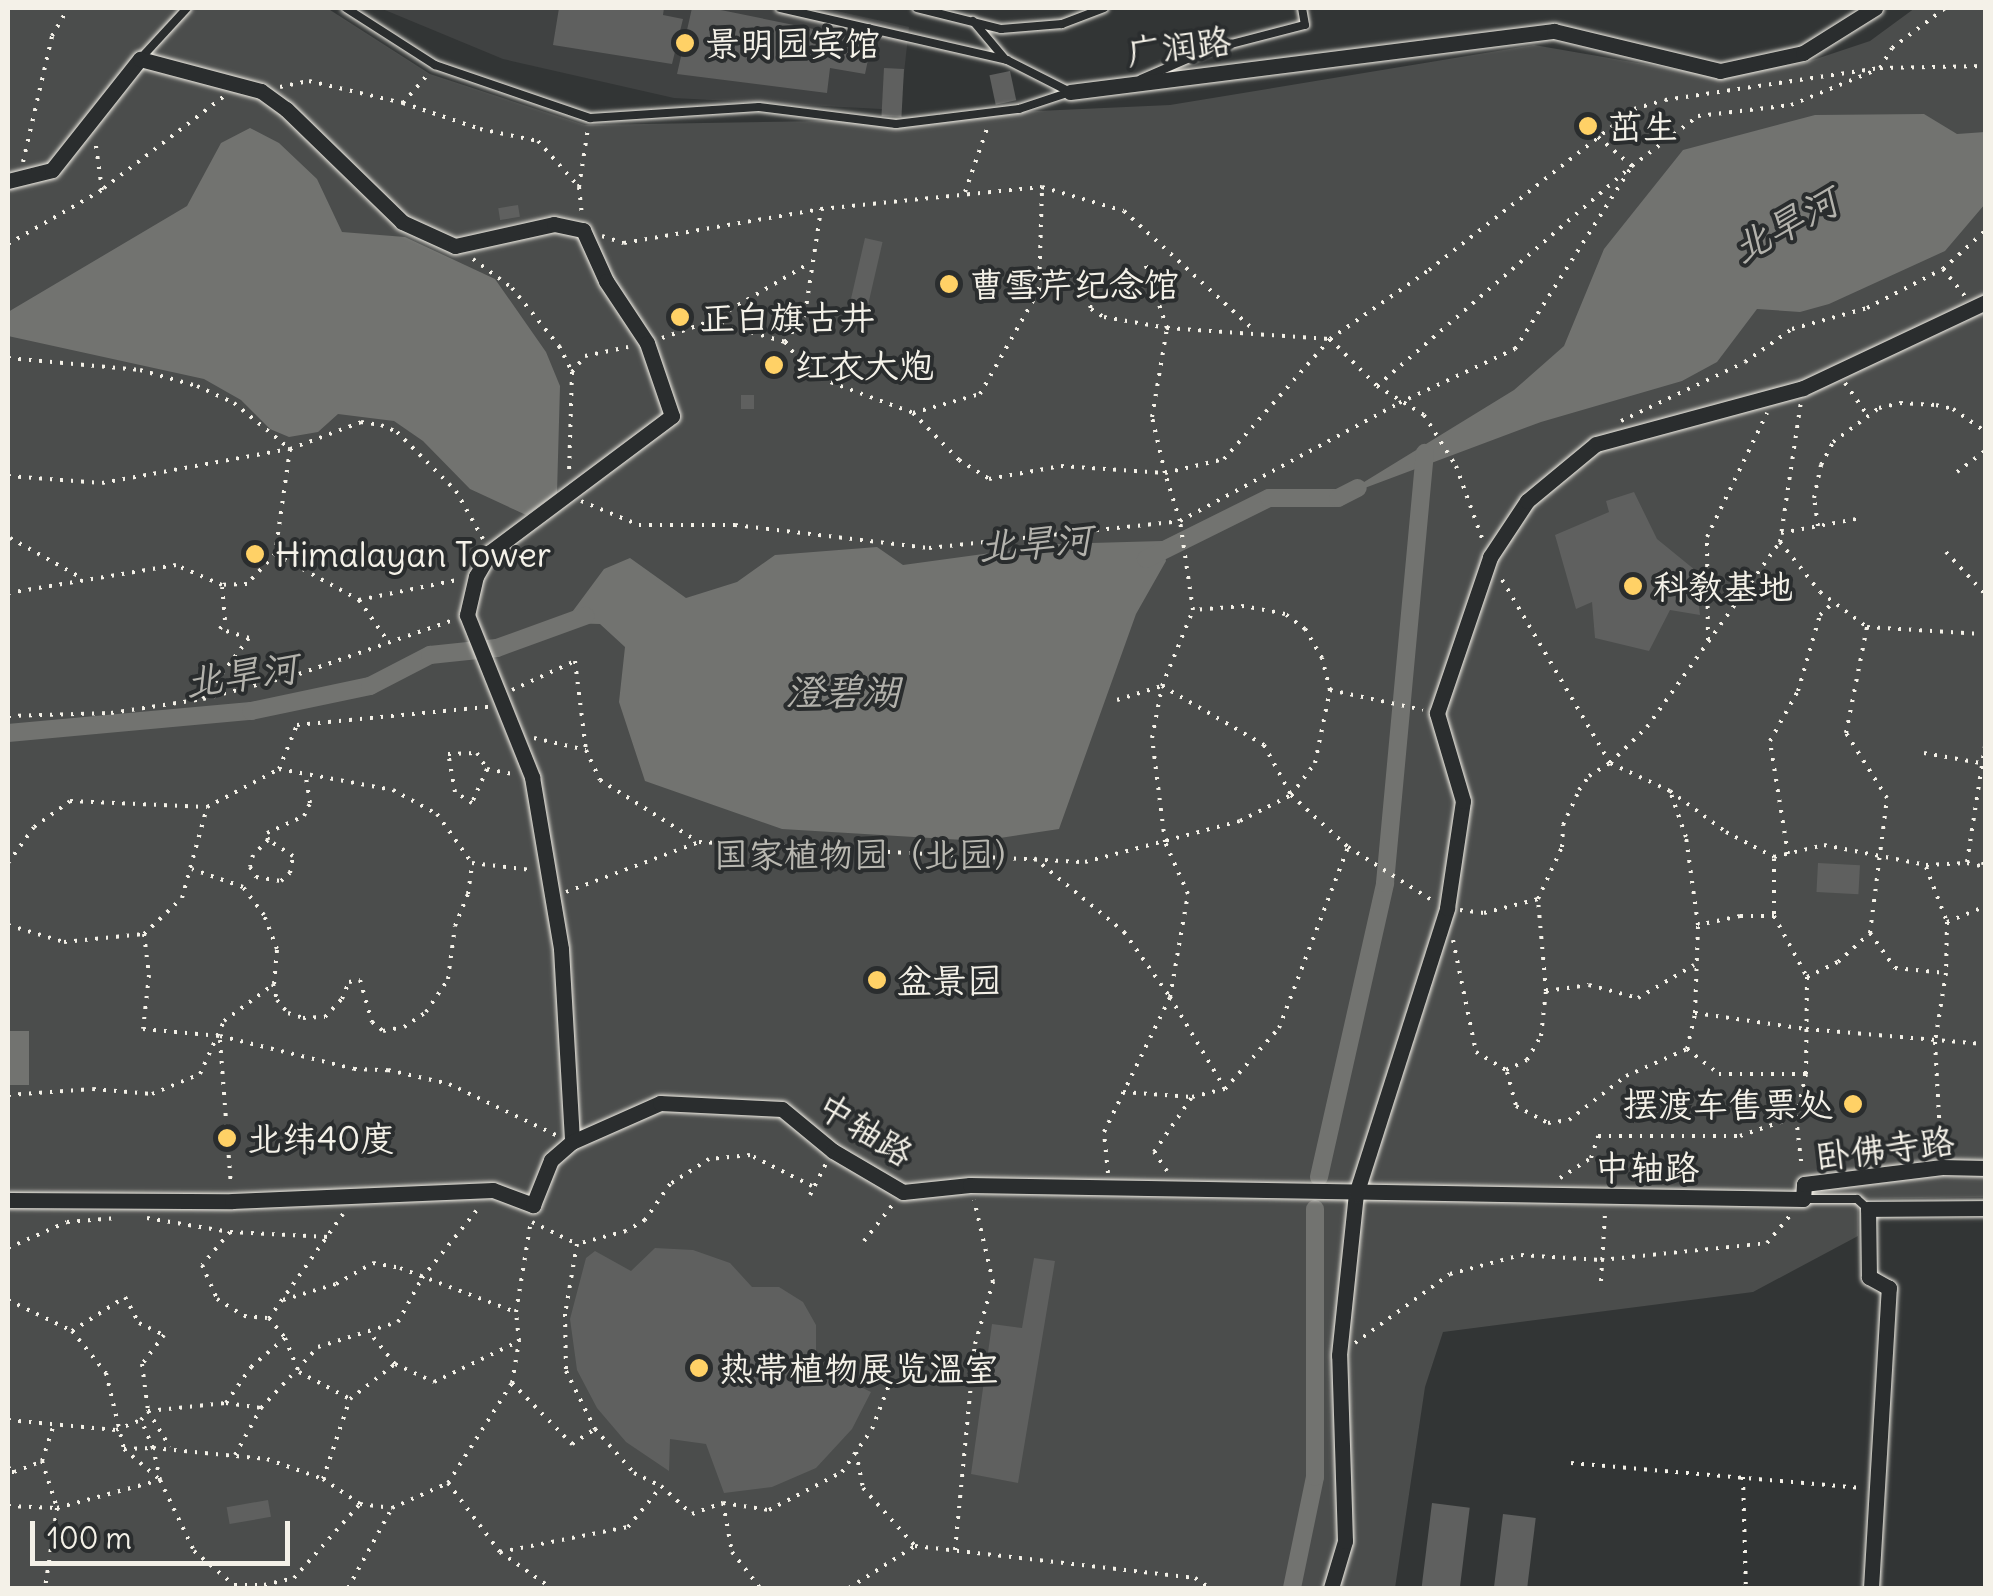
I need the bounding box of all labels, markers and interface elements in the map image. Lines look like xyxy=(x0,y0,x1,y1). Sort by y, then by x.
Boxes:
street label: 广润路 xyxy=(1124,19,1234,73)
place label: 景明园宾馆 xyxy=(705,22,880,64)
marker: 景明园宾馆 xyxy=(674,32,696,54)
place label: 茁生 xyxy=(1608,105,1678,147)
marker: 茁生 xyxy=(1577,115,1599,137)
water label: 北旱河 xyxy=(1724,178,1846,272)
place label: 曹雪芹纪念馆 xyxy=(969,263,1179,305)
marker: 曹雪芹纪念馆 xyxy=(938,273,960,295)
place label: 正白旗古井 xyxy=(700,296,875,338)
marker: 正白旗古井 xyxy=(669,306,691,328)
place label: 红衣大炮 xyxy=(794,344,934,386)
marker: 红衣大炮 xyxy=(763,354,785,376)
water label: 北旱河 xyxy=(977,516,1093,570)
place label: Himalayan Tower xyxy=(275,533,551,575)
marker: Himalayan Tower xyxy=(244,543,266,565)
place label: 科教基地 xyxy=(1653,565,1793,607)
marker: 科教基地 xyxy=(1622,575,1644,597)
water label: 北旱河 xyxy=(181,644,301,706)
water label: 澄碧湖 xyxy=(786,669,900,715)
park label: 国家植物园（北园） xyxy=(714,833,1028,875)
place label: 盆景园 xyxy=(897,959,1002,1001)
marker: 盆景园 xyxy=(866,969,888,991)
street label: 中轴路 xyxy=(810,1083,922,1175)
place label: 摆渡车售票处 xyxy=(1623,1083,1833,1125)
marker: 摆渡车售票处 xyxy=(1842,1093,1864,1115)
place label: 北纬40度 xyxy=(247,1117,395,1159)
street label: 卧佛寺路 xyxy=(1813,1119,1957,1177)
marker: 北纬40度 xyxy=(216,1127,238,1149)
street label: 中轴路 xyxy=(1595,1146,1699,1188)
place label: 热带植物展览温室 xyxy=(719,1347,999,1389)
marker: 热带植物展览温室 xyxy=(688,1357,710,1379)
scale bar xyxy=(35,1501,295,1563)
text: 100 m xyxy=(47,1519,132,1557)

